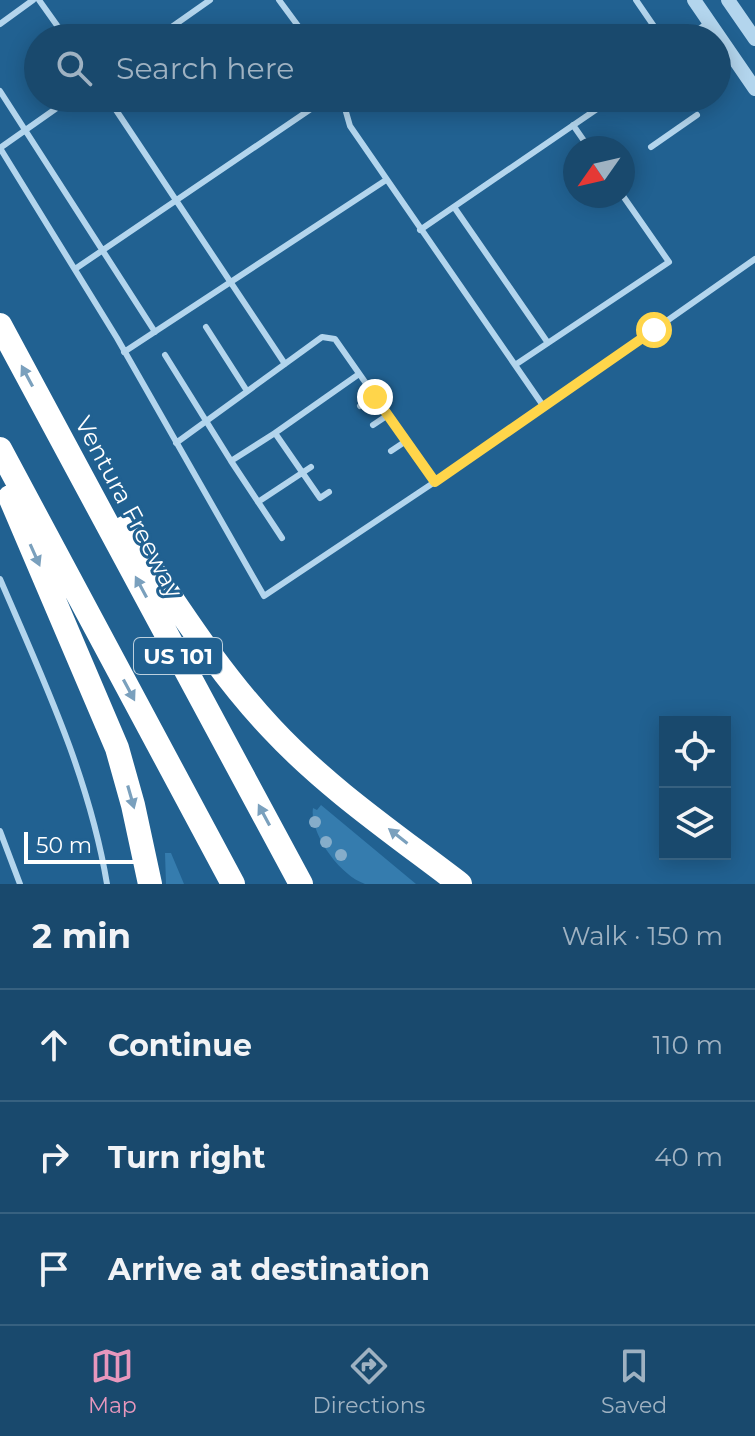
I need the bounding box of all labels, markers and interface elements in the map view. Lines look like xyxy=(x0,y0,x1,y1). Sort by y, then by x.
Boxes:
search box xyxy=(24,24,731,112)
icon: search xyxy=(52,46,96,90)
text: Search here xyxy=(116,50,294,87)
north arrow xyxy=(563,136,635,208)
route start xyxy=(636,312,672,348)
one-way arrow xyxy=(21,365,34,388)
route end xyxy=(357,379,393,415)
street label: Ventura Freeway xyxy=(69,411,189,603)
one-way arrow xyxy=(29,544,42,567)
one-way arrow xyxy=(134,575,147,598)
road number: US 101 xyxy=(134,638,222,674)
one-way arrow xyxy=(122,679,136,701)
map controls xyxy=(659,716,731,860)
button: locate xyxy=(659,716,731,788)
one-way arrow xyxy=(125,784,137,809)
button: layers xyxy=(659,788,731,860)
one-way arrow xyxy=(258,804,271,827)
scale bar xyxy=(24,828,142,864)
one-way arrow xyxy=(388,829,408,845)
text: 50 m xyxy=(36,832,92,859)
text: 2 min xyxy=(32,915,131,957)
text: Walk · 150 m xyxy=(562,920,723,952)
icon: ahead xyxy=(32,1023,76,1067)
text: Continue xyxy=(108,1027,252,1064)
text: 110 m xyxy=(653,1029,723,1061)
icon: right xyxy=(32,1135,76,1179)
text: Turn right xyxy=(108,1139,265,1176)
text: 40 m xyxy=(654,1141,723,1173)
icon: arrive xyxy=(32,1247,76,1291)
text: Arrive at destination xyxy=(108,1251,430,1288)
tab: Map xyxy=(88,1344,137,1419)
tab: Directions xyxy=(313,1344,425,1419)
tab: Saved xyxy=(601,1344,667,1419)

